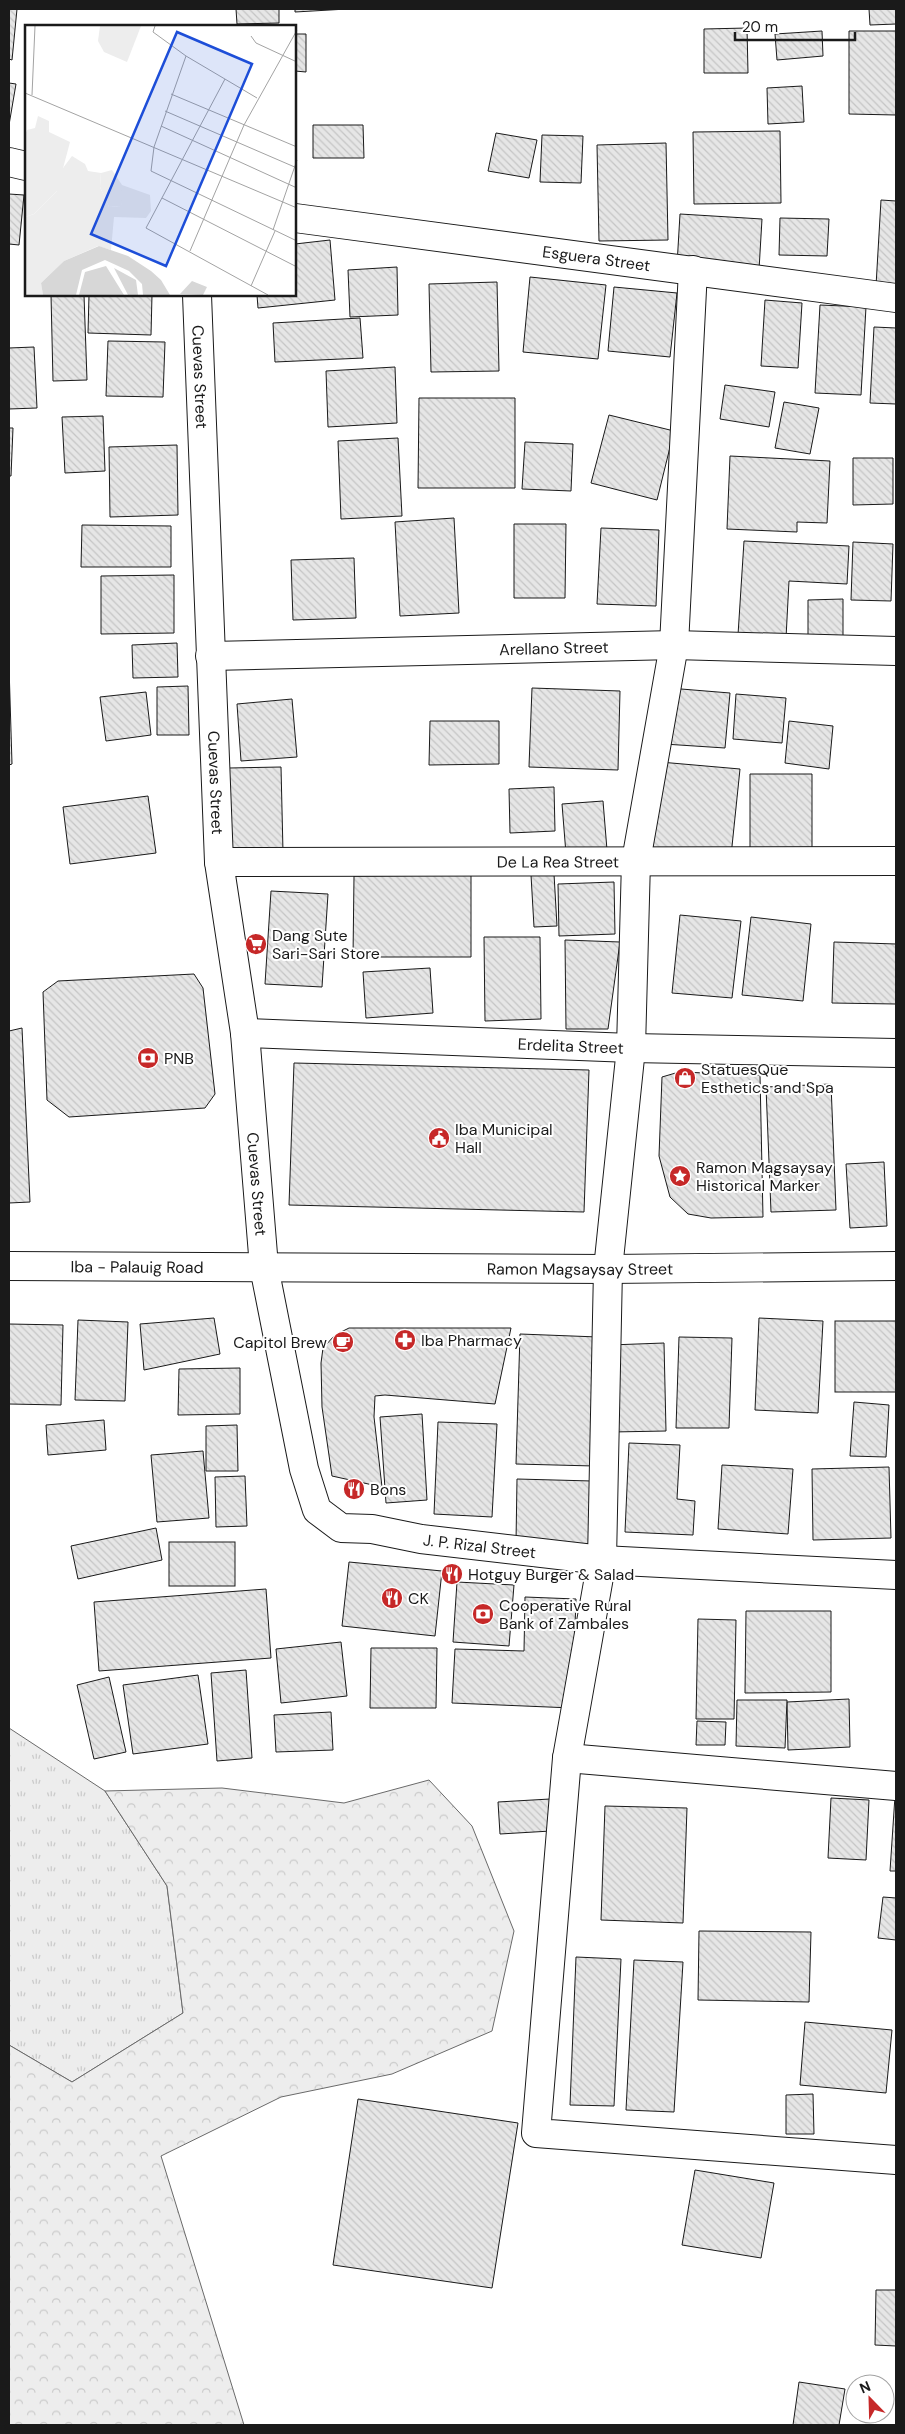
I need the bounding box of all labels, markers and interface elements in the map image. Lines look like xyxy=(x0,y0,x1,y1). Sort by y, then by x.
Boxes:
scale bar xyxy=(735,10,855,42)
text: 20 m xyxy=(742,17,778,37)
inset map xyxy=(25,25,296,296)
street label: Esguera Street xyxy=(541,241,651,276)
street label: Cuevas Street xyxy=(187,325,212,429)
street label: Arellano Street xyxy=(499,637,609,660)
street label: Cuevas Street xyxy=(203,730,228,835)
street label: De La Rea Street xyxy=(497,851,619,873)
place label: Dang Sute Sari-Sari Store xyxy=(272,925,380,964)
supermarket icon: Dang Sute Sari-Sari Store xyxy=(244,932,268,956)
street label: Erdelita Street xyxy=(517,1034,624,1059)
bank icon: PNB xyxy=(136,1046,160,1070)
place label: PNB xyxy=(164,1048,194,1069)
place label: StatuesQue Esthetics and Spa xyxy=(701,1059,834,1098)
shop icon: StatuesQue Esthetics and Spa xyxy=(673,1066,697,1090)
place label: Iba Municipal Hall xyxy=(455,1119,553,1158)
public building icon: Iba Municipal Hall xyxy=(427,1126,451,1150)
street label: Cuevas Street xyxy=(242,1132,271,1237)
place label: Ramon Magsaysay Historical Marker xyxy=(696,1157,833,1196)
place icon: Ramon Magsaysay Historical Marker xyxy=(668,1164,692,1188)
street label: Iba - Palauig Road xyxy=(70,1256,204,1278)
street label: Ramon Magsaysay Street xyxy=(487,1258,673,1280)
pharmacy icon: Iba Pharmacy xyxy=(393,1328,417,1352)
cafe icon: Capitol Brew xyxy=(331,1330,355,1354)
place label: Iba Pharmacy xyxy=(421,1330,522,1351)
place label: Capitol Brew xyxy=(233,1332,327,1353)
restaurant icon: Bons xyxy=(342,1477,366,1501)
place label: Bons xyxy=(370,1479,406,1500)
street label: J. P. Rizal Street xyxy=(422,1529,537,1563)
restaurant icon: Hotguy Burger & Salad xyxy=(440,1562,464,1586)
place label: Hotguy Burger & Salad xyxy=(468,1564,634,1585)
restaurant icon: CK xyxy=(380,1586,404,1610)
place label: CK xyxy=(408,1588,429,1609)
place label: Cooperative Rural Bank of Zambales xyxy=(499,1595,631,1634)
bank icon: Cooperative Rural Bank of Zambales xyxy=(471,1602,495,1626)
north arrow xyxy=(845,2374,895,2424)
text: N xyxy=(857,2377,873,2397)

